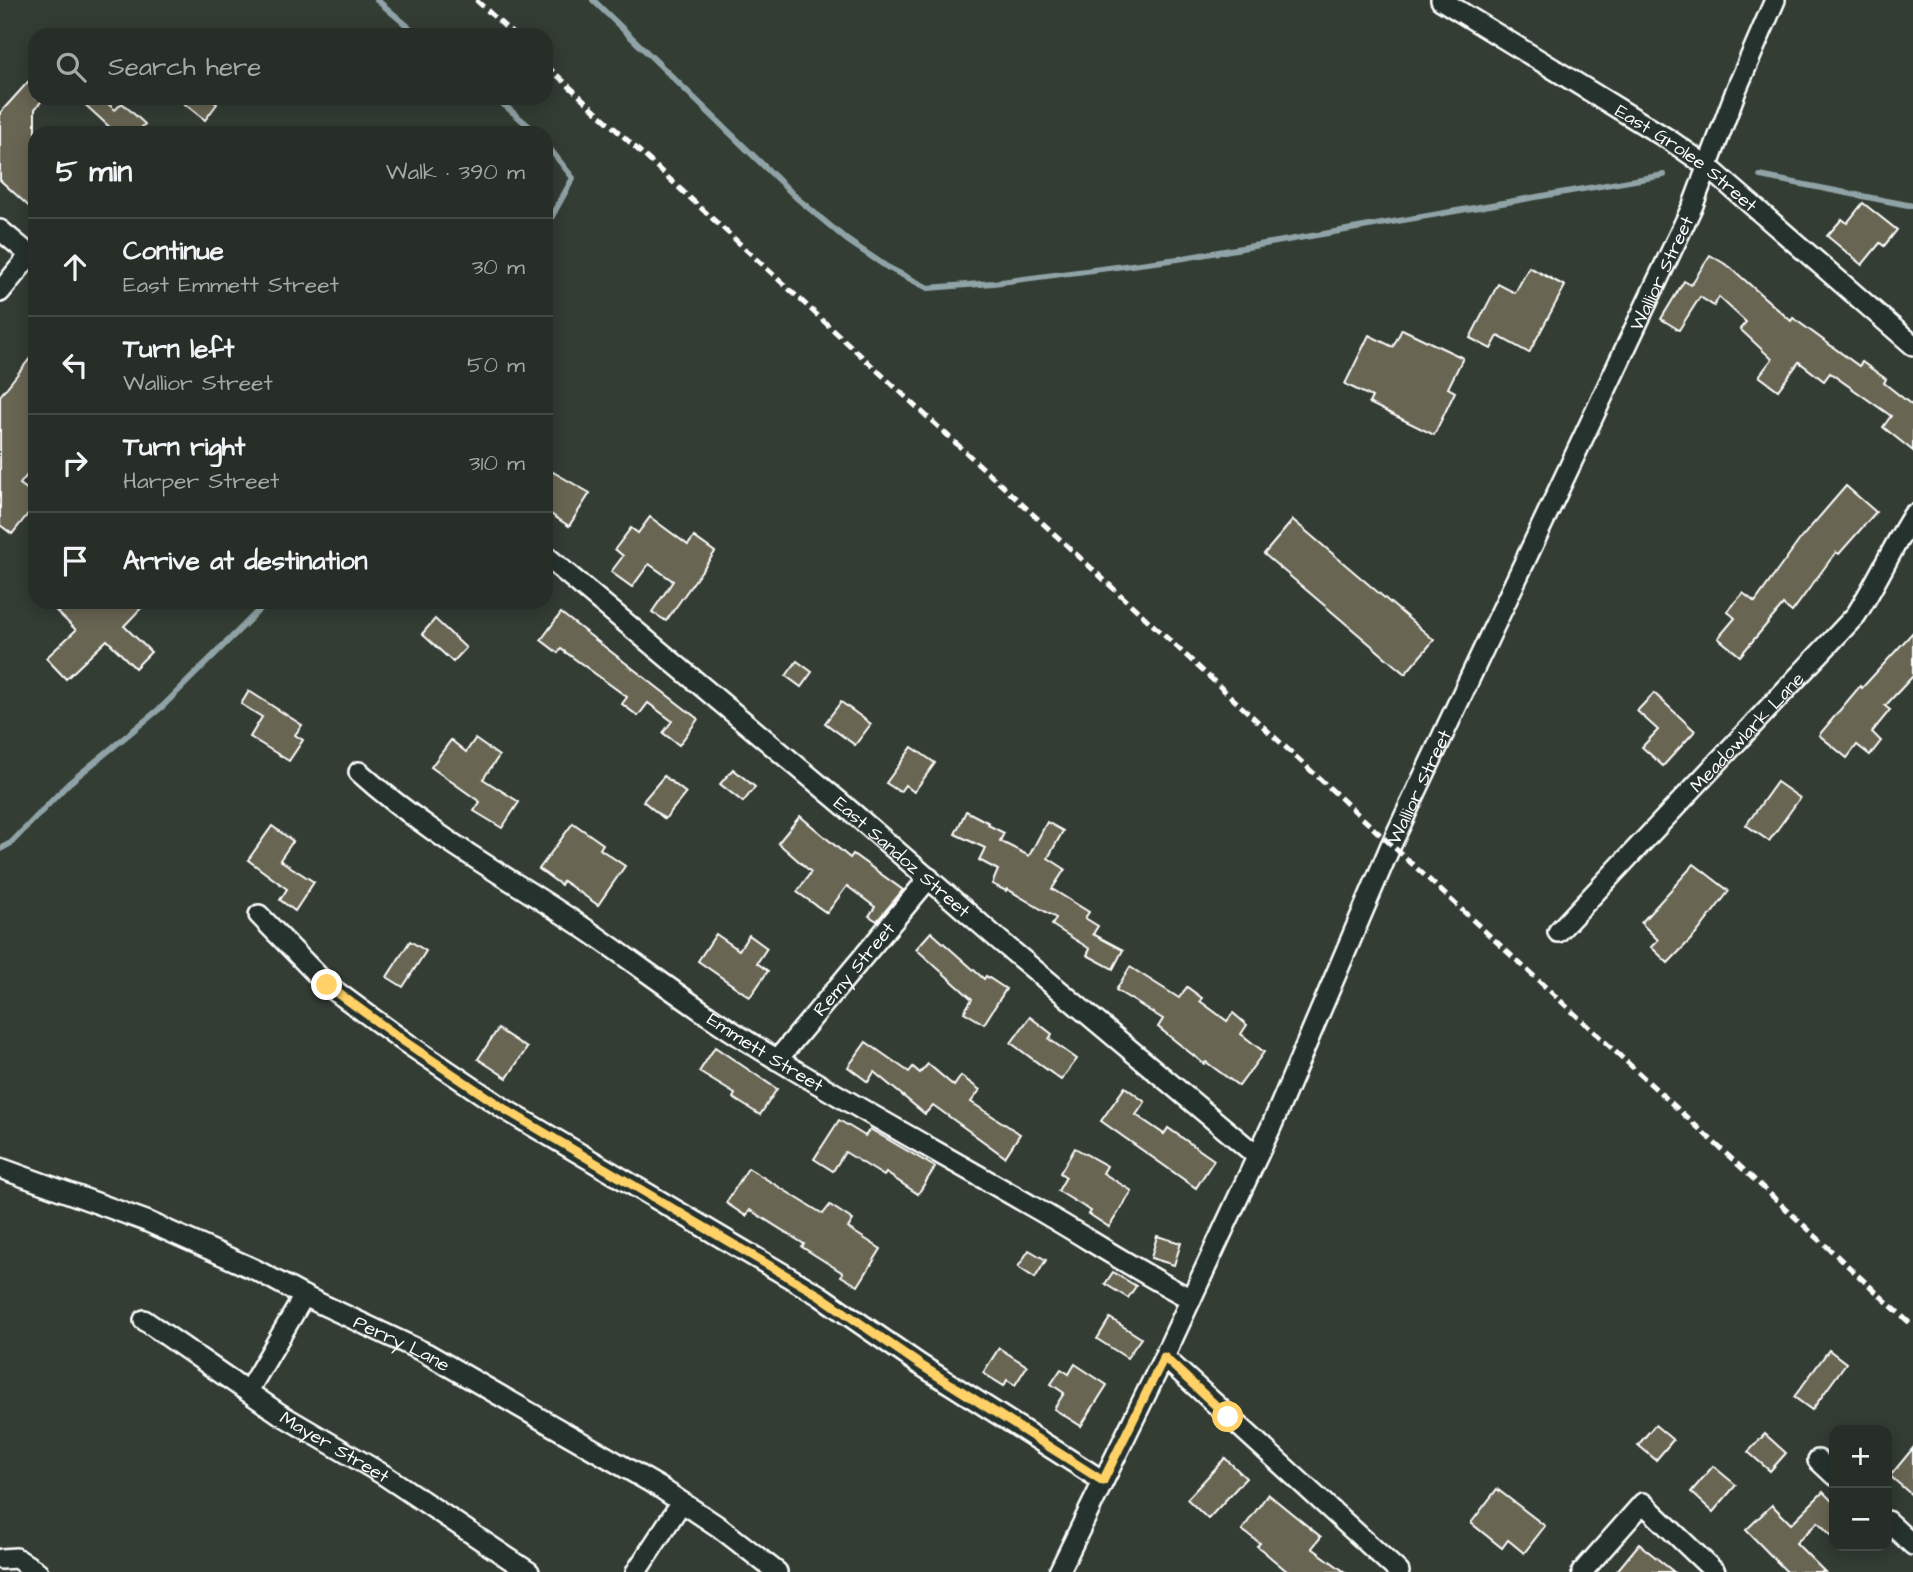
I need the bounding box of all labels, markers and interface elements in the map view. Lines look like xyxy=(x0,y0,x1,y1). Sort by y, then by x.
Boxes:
search box xyxy=(28,28,553,105)
icon: search xyxy=(52,48,90,86)
text: Search here xyxy=(108,49,261,85)
street label: East Grolee Street xyxy=(1610,98,1763,219)
text: 5 min xyxy=(56,151,132,193)
text: Walk · 390 m xyxy=(386,156,525,188)
street label: Wallior Street xyxy=(1624,211,1701,335)
text: Continue xyxy=(123,233,224,269)
icon: ahead xyxy=(56,248,94,286)
text: 30 m xyxy=(472,251,525,283)
text: East Emmett Street xyxy=(123,269,339,301)
text: Turn left xyxy=(123,331,234,367)
icon: left xyxy=(56,346,94,384)
text: 50 m xyxy=(467,349,525,381)
text: Wallior Street xyxy=(123,367,273,399)
text: Turn right xyxy=(123,429,245,465)
icon: right xyxy=(56,444,94,482)
text: 310 m xyxy=(469,447,525,479)
text: Harper Street xyxy=(123,465,279,497)
icon: arrive xyxy=(56,542,94,580)
text: Arrive at destination xyxy=(123,543,368,579)
street label: Meadowlark Lane xyxy=(1684,666,1811,799)
street label: Wallior Street xyxy=(1381,725,1459,849)
street label: East Sandoz Street xyxy=(827,790,976,924)
street label: Remy Street xyxy=(807,916,902,1023)
route end xyxy=(311,969,342,1000)
street label: Emmett Street xyxy=(701,1006,829,1099)
street label: Perry Lane xyxy=(349,1309,455,1379)
route start xyxy=(1212,1401,1243,1432)
street label: Mayer Street xyxy=(274,1405,395,1490)
map controls xyxy=(1829,1425,1892,1551)
button: + xyxy=(1829,1425,1892,1488)
button: − xyxy=(1829,1488,1892,1551)

